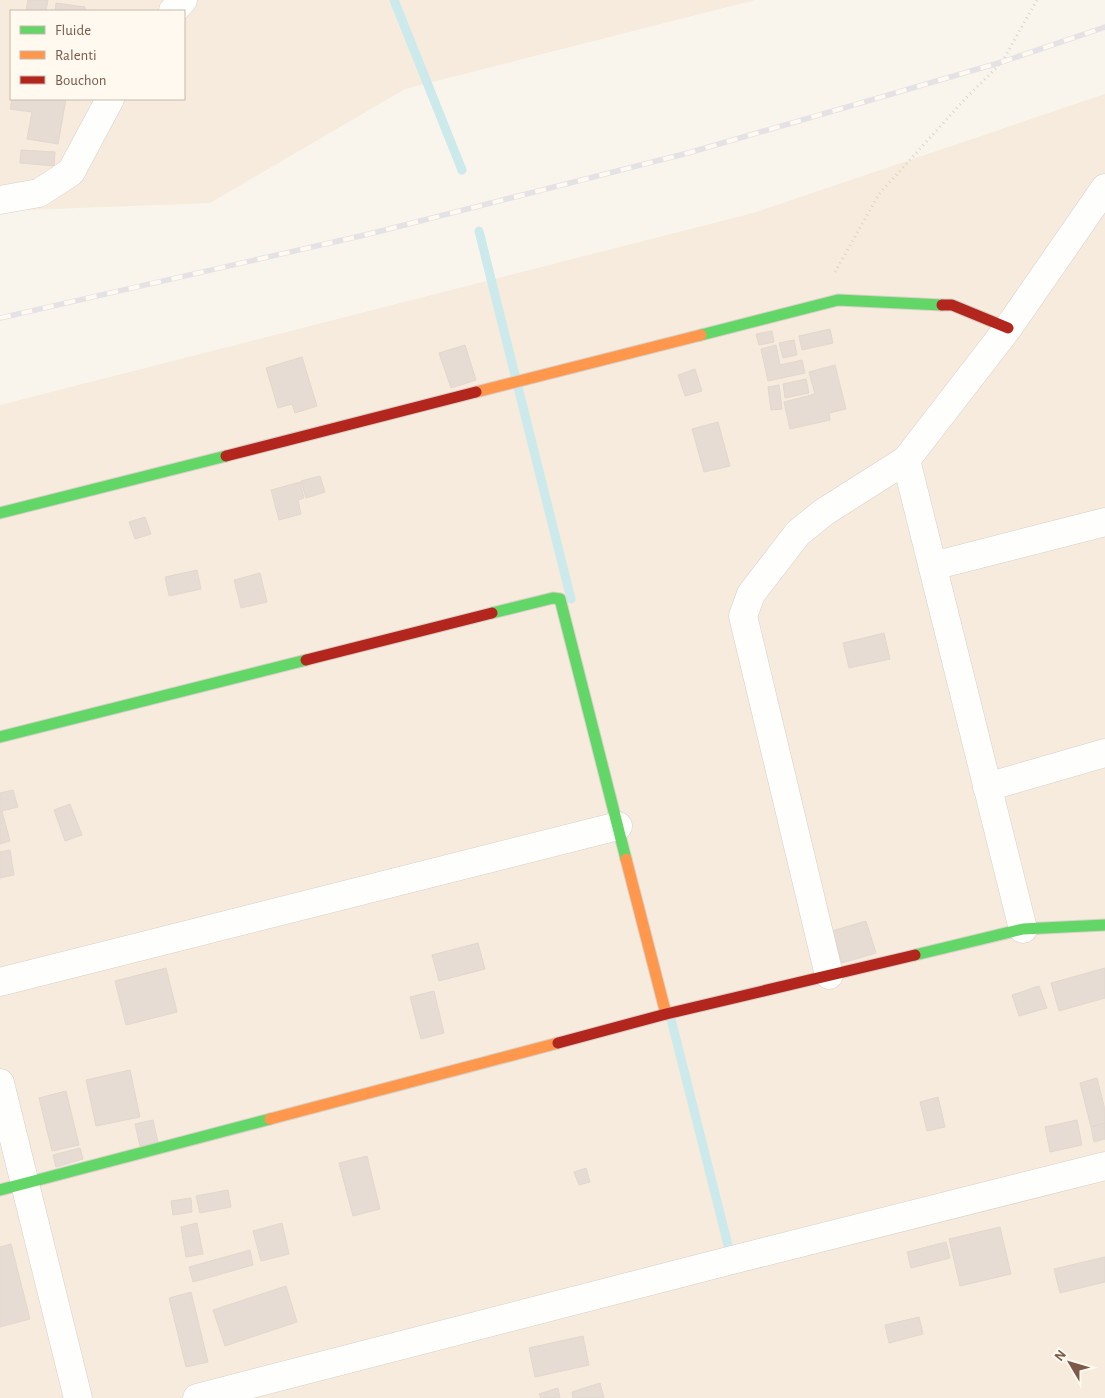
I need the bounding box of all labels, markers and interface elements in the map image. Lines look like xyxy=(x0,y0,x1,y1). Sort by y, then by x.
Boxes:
legend xyxy=(10,10,185,100)
text: Fluide xyxy=(55,23,91,38)
text: Ralenti xyxy=(55,48,97,63)
text: Bouchon xyxy=(55,73,106,88)
north arrow xyxy=(1045,1338,1095,1388)
text: N xyxy=(1052,1347,1069,1364)

